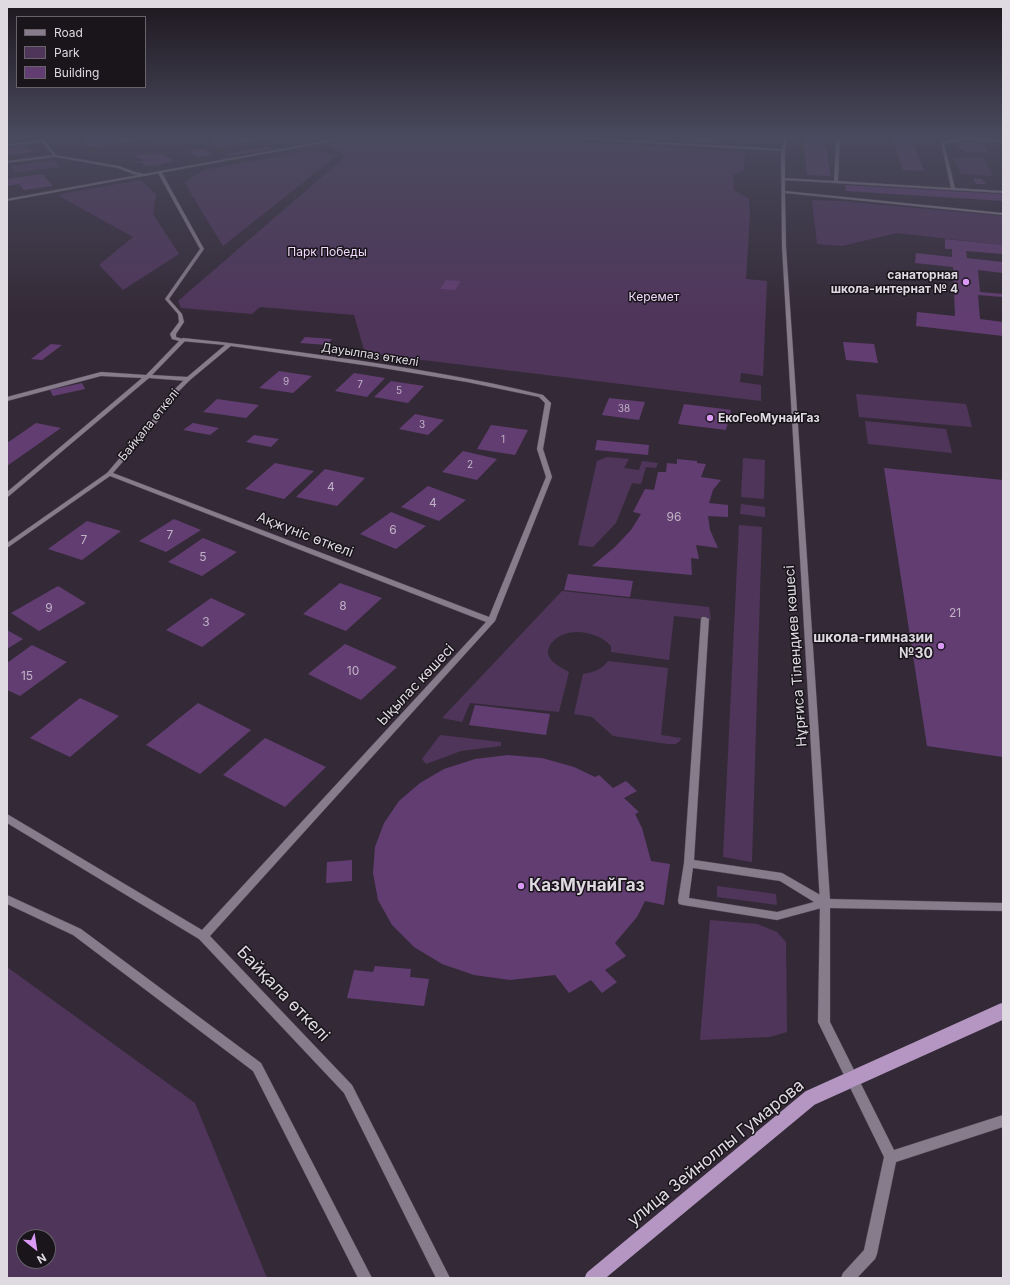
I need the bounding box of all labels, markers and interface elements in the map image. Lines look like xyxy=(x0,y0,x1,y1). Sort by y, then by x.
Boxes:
legend xyxy=(16,16,146,88)
text: Road xyxy=(54,25,83,40)
text: Park xyxy=(54,45,80,60)
text: Building xyxy=(54,65,99,80)
park label: Парк Победы xyxy=(287,245,367,259)
place label: санаторная школа-интернат № 4 xyxy=(831,268,958,296)
marker: санаторная школа-интернат № 4 xyxy=(961,277,971,287)
park label: Керемет xyxy=(629,290,679,304)
street label: Дауылпаз өткелі xyxy=(320,340,420,370)
house number: 9 xyxy=(283,376,289,388)
house number: 7 xyxy=(357,379,363,391)
house number: 5 xyxy=(396,385,402,397)
street label: Байқала өткелі xyxy=(116,386,182,464)
house number: 38 xyxy=(618,403,630,415)
place label: ЕкоГеоМунайГаз xyxy=(718,411,820,425)
marker: ЕкоГеоМунайГаз xyxy=(705,413,715,423)
house number: 3 xyxy=(419,419,425,431)
house number: 1 xyxy=(501,434,505,446)
house number: 2 xyxy=(467,459,473,471)
house number: 4 xyxy=(327,480,335,494)
house number: 4 xyxy=(429,496,437,510)
street label: Ақжүніс өткелі xyxy=(254,509,356,561)
house number: 96 xyxy=(667,510,681,524)
house number: 6 xyxy=(389,523,397,537)
house number: 7 xyxy=(167,528,173,542)
house number: 7 xyxy=(81,533,87,547)
house number: 5 xyxy=(199,550,207,564)
street label: Нұрғиса Тілендиев көшесі xyxy=(781,565,811,747)
house number: 8 xyxy=(339,599,347,613)
house number: 9 xyxy=(45,601,53,615)
house number: 21 xyxy=(949,606,961,620)
house number: 3 xyxy=(202,615,210,629)
place label: школа-гимназии №30 xyxy=(813,630,933,662)
street label: Ықылас көшесі xyxy=(374,641,458,729)
marker: школа-гимназии №30 xyxy=(936,641,946,651)
house number: 10 xyxy=(347,664,359,678)
house number: 15 xyxy=(21,669,33,683)
place label: КазМунайГаз xyxy=(529,876,645,896)
marker: КазМунайГаз xyxy=(516,881,526,891)
street label: Байқала өткелі xyxy=(232,942,334,1046)
street label: улица Зейноллы Гумарова xyxy=(624,1075,808,1231)
north arrow xyxy=(16,1229,56,1269)
text: N xyxy=(34,1250,49,1267)

